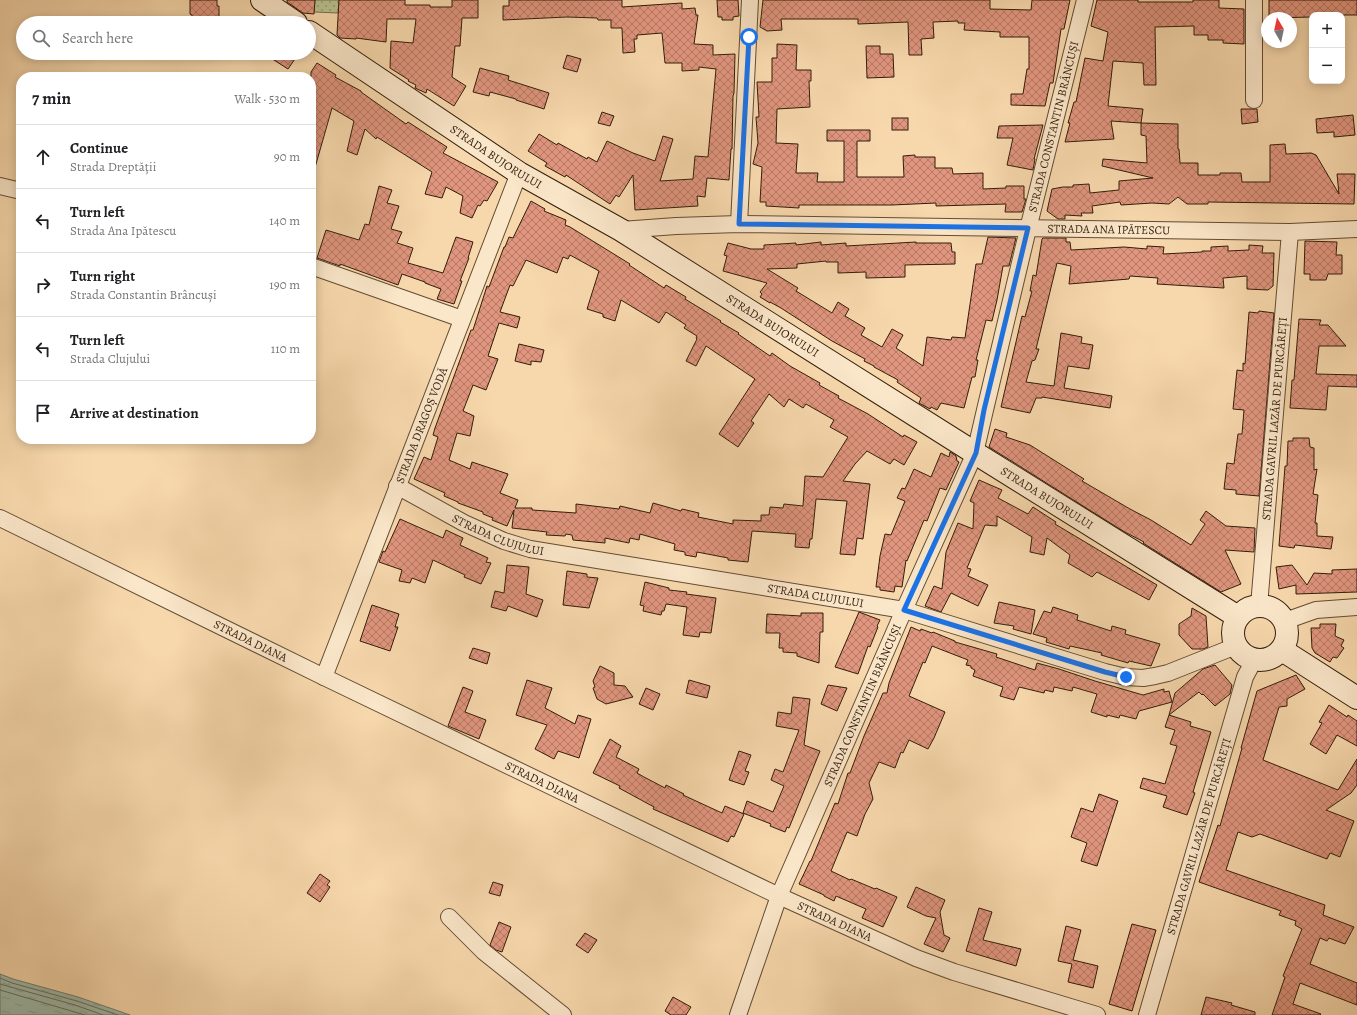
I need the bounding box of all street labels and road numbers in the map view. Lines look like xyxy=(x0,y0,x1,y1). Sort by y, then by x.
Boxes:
street label: STRADA CONSTANTIN BRÂNCUȘI xyxy=(1024,39,1082,214)
street label: STRADA BUJORULUI xyxy=(447,121,545,192)
street label: STRADA ANA IPĂTESCU xyxy=(1047,220,1170,238)
street label: STRADA BUJORULUI xyxy=(723,290,822,361)
street label: STRADA GAVRIL LAZĂR DE PURCĂREȚI xyxy=(1258,316,1291,521)
street label: STRADA DRAGOȘ VODĂ xyxy=(392,364,452,486)
street label: STRADA BUJORULUI xyxy=(998,463,1096,533)
street label: STRADA CLUJULUI xyxy=(449,510,545,559)
street label: STRADA CLUJULUI xyxy=(766,580,865,611)
street label: STRADA DIANA xyxy=(211,616,291,666)
street label: STRADA CONSTANTIN BRÂNCUȘI xyxy=(820,621,905,789)
street label: STRADA GAVRIL LAZĂR DE PURCĂREȚI xyxy=(1163,736,1235,936)
street label: STRADA DIANA xyxy=(503,757,583,807)
street label: STRADA DIANA xyxy=(795,897,875,945)

